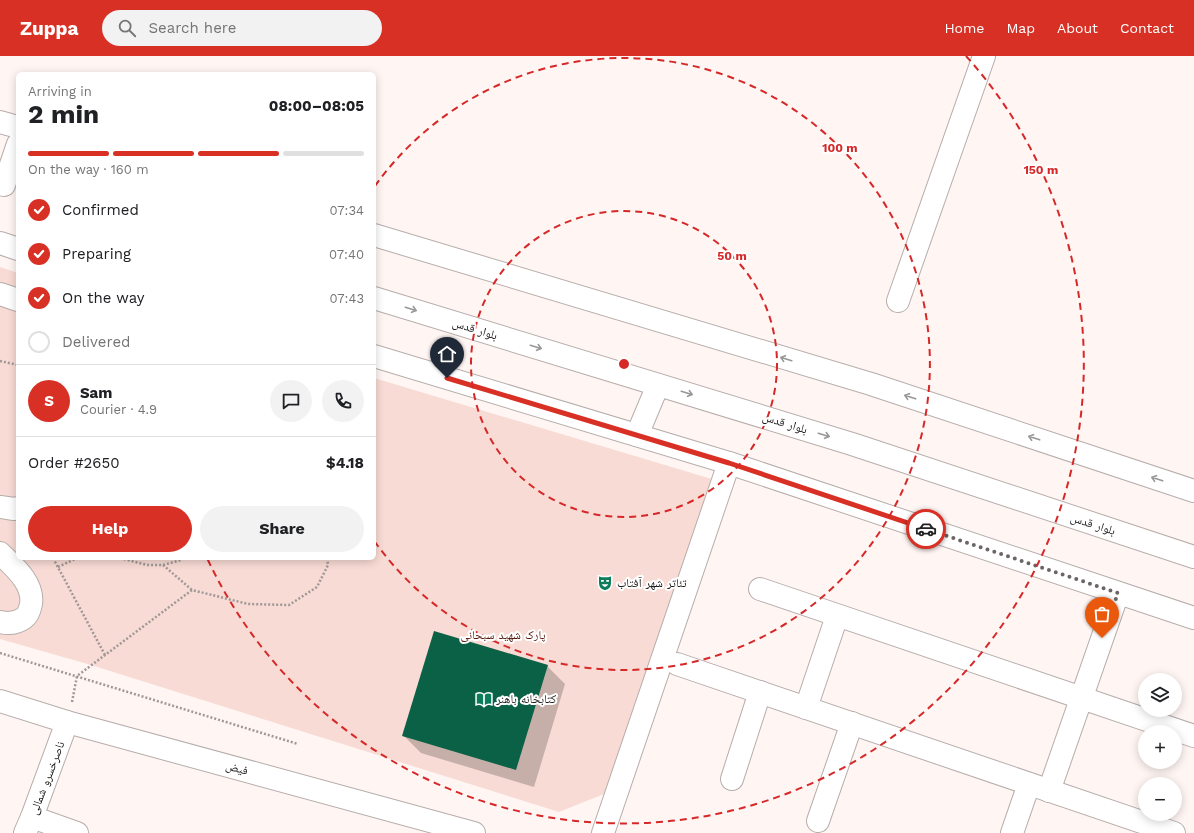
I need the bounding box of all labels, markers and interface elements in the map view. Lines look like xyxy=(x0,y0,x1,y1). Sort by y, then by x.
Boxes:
search box xyxy=(102,10,382,46)
text: Zuppa xyxy=(20,17,78,40)
icon: search xyxy=(116,17,138,39)
text: Search here xyxy=(148,19,236,37)
text: Home xyxy=(944,20,984,36)
text: Map xyxy=(1006,20,1035,36)
text: About xyxy=(1057,20,1098,36)
text: Contact xyxy=(1120,20,1174,36)
text: Arriving in xyxy=(28,84,92,99)
text: 08:00–08:05 xyxy=(269,97,364,115)
text: 2 min xyxy=(28,99,99,129)
text: 100 m xyxy=(822,141,858,155)
text: On the way · 160 m xyxy=(28,162,149,177)
text: 150 m xyxy=(1024,163,1058,177)
icon: check xyxy=(28,199,50,221)
text: Confirmed xyxy=(62,201,139,219)
text: 07:34 xyxy=(330,203,364,218)
icon: check xyxy=(28,243,50,265)
text: Preparing xyxy=(62,245,131,263)
text: 07:40 xyxy=(329,247,364,262)
text: 50 m xyxy=(717,249,747,263)
icon: check xyxy=(28,287,50,309)
text: On the way xyxy=(62,289,144,307)
text: 07:43 xyxy=(330,291,364,306)
one-way arrow xyxy=(405,306,418,313)
street label: بلوار قدس xyxy=(451,316,499,343)
text: Delivered xyxy=(62,333,130,351)
pin xyxy=(430,337,464,378)
icon: home xyxy=(436,343,458,365)
one-way arrow xyxy=(529,344,542,351)
one-way arrow xyxy=(780,355,793,362)
centre of rings xyxy=(617,357,631,371)
button: chat xyxy=(270,380,312,422)
button: phone xyxy=(322,380,364,422)
text: Sam xyxy=(80,384,112,402)
one-way arrow xyxy=(680,390,693,397)
text: S xyxy=(44,392,54,410)
one-way arrow xyxy=(904,393,917,400)
text: Courier · 4.9 xyxy=(80,402,157,417)
street label: بلوار قدس xyxy=(761,410,809,437)
one-way arrow xyxy=(818,432,831,439)
one-way arrow xyxy=(1027,434,1040,441)
text: Order #2650 xyxy=(28,454,120,472)
text: $4.18 xyxy=(326,454,364,472)
one-way arrow xyxy=(1151,475,1164,482)
button: Help xyxy=(28,506,192,552)
button: Share xyxy=(200,506,364,552)
courier xyxy=(906,509,946,549)
street label: بلوار قدس xyxy=(1069,510,1117,538)
icon: car xyxy=(915,518,937,540)
theatre icon: تئاتر شهر آفتاب xyxy=(596,574,614,592)
place label: تئاتر شهر آفتاب xyxy=(617,576,687,590)
pin xyxy=(1085,597,1119,638)
icon: bag xyxy=(1091,603,1113,625)
park label: پارک شهید سبحانی xyxy=(460,628,546,642)
map controls xyxy=(1138,673,1182,821)
button: layers xyxy=(1138,673,1182,717)
library icon: کتابخانه باهنر xyxy=(475,690,493,708)
place label: کتابخانه باهنر xyxy=(495,692,556,706)
button: + xyxy=(1138,725,1182,769)
street label: ناصرخسرو شمالی xyxy=(27,739,67,817)
street label: فیض xyxy=(224,758,250,778)
button: − xyxy=(1138,777,1182,821)

